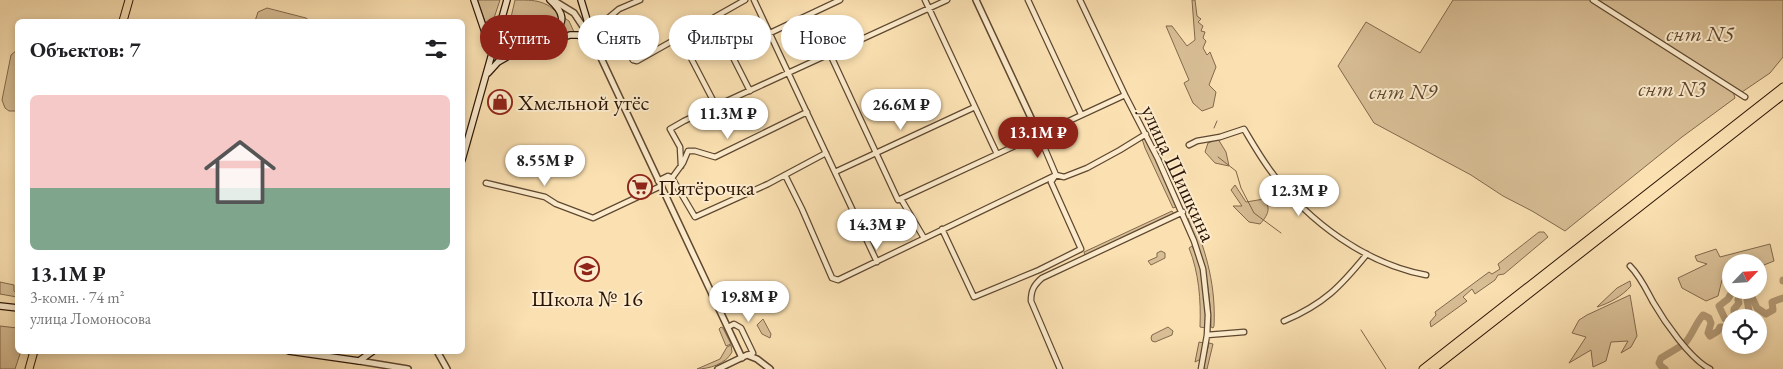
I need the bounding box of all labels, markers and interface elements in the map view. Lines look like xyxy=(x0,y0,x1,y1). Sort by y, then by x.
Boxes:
chip: Купить xyxy=(480,15,568,60)
chip: Снять xyxy=(578,15,659,60)
chip: Фильтры xyxy=(669,15,771,60)
chip: Новое xyxy=(781,15,864,60)
park label: снт N5 xyxy=(1666,19,1735,48)
icon: filters xyxy=(422,35,450,63)
text: Объектов: 7 xyxy=(30,36,141,63)
park label: снт N3 xyxy=(1638,74,1706,103)
park label: снт N9 xyxy=(1369,77,1438,106)
place label: Хмельной утёс xyxy=(517,88,649,117)
pin: 26.6M ₽ xyxy=(855,88,947,131)
shop icon: Хмельной утёс xyxy=(487,89,513,115)
text: 26.6M ₽ xyxy=(872,94,930,115)
pin: 11.3M ₽ xyxy=(682,98,774,140)
street label: улица Шишкина xyxy=(1134,100,1223,246)
text: 11.3M ₽ xyxy=(699,103,757,124)
pin: 13.1M ₽ xyxy=(992,116,1084,159)
text: 13.1M ₽ xyxy=(1009,122,1067,143)
icon: home xyxy=(195,127,285,217)
pin: 8.55M ₽ xyxy=(499,144,591,187)
text: 8.55M ₽ xyxy=(516,150,574,171)
place label: Пятёрочка xyxy=(658,173,755,202)
supermarket icon: Пятёрочка xyxy=(627,174,653,200)
pin: 12.3M ₽ xyxy=(1253,174,1345,217)
text: 12.3M ₽ xyxy=(1270,180,1328,201)
pin: 14.3M ₽ xyxy=(831,208,923,251)
text: 14.3M ₽ xyxy=(848,214,906,235)
north arrow xyxy=(1722,254,1768,299)
map controls xyxy=(1722,254,1767,354)
school or university icon: Школа № 16 xyxy=(574,256,600,282)
text: 13.1M ₽ xyxy=(30,260,106,287)
pin: 19.8M ₽ xyxy=(703,280,795,323)
place label: Школа № 16 xyxy=(531,284,643,313)
text: 19.8M ₽ xyxy=(720,286,778,307)
text: 3-комн. · 74 m² xyxy=(30,287,125,308)
text: улица Ломоносова xyxy=(30,308,151,329)
button: locate xyxy=(1722,309,1767,354)

